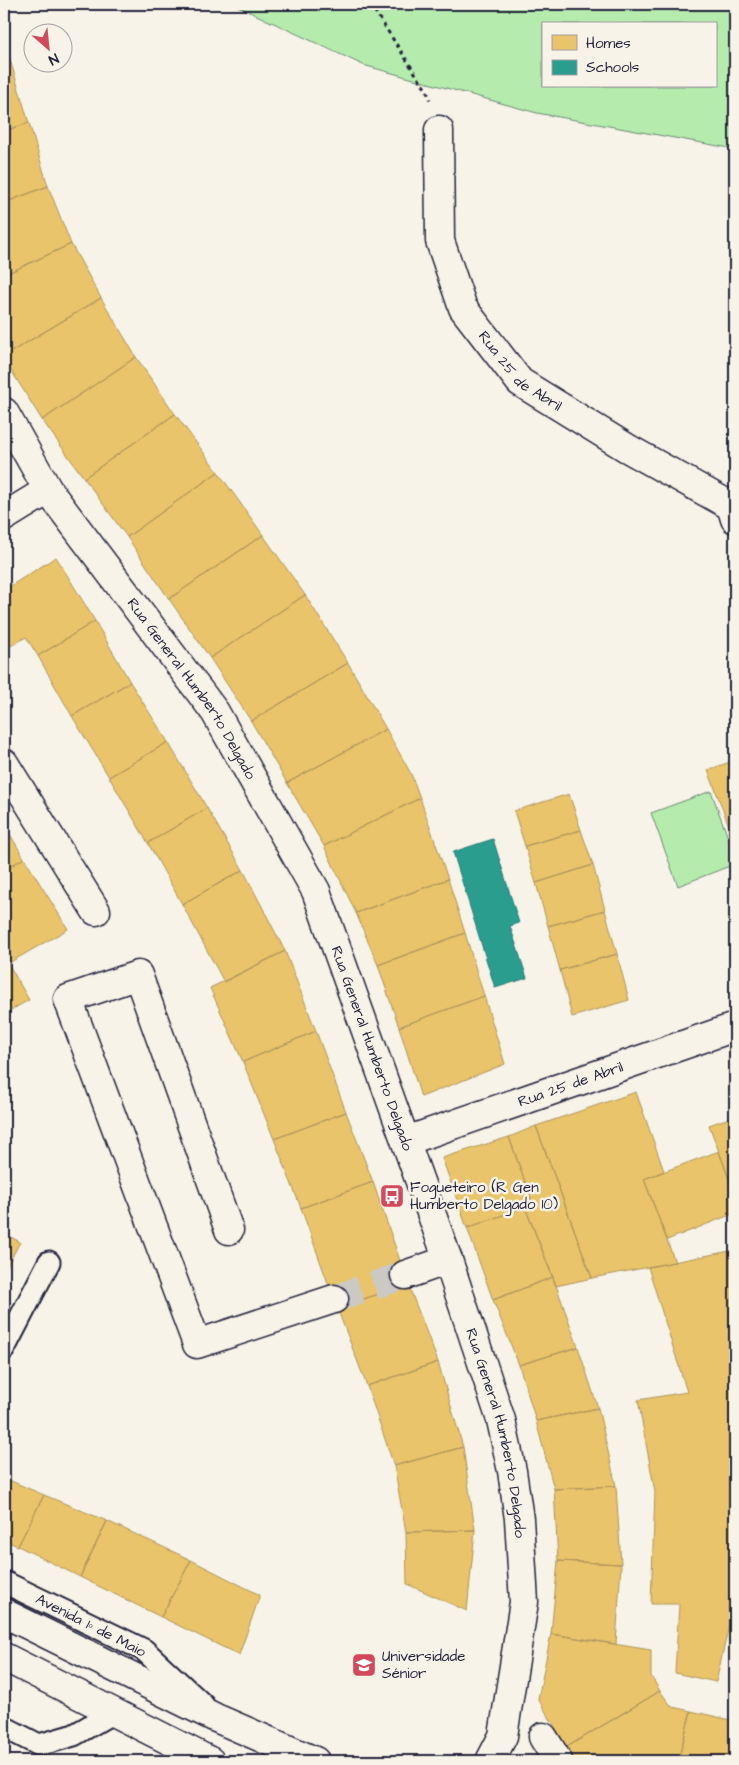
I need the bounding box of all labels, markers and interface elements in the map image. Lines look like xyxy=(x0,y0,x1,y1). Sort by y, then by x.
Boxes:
north arrow xyxy=(22,22,72,72)
legend xyxy=(542,22,716,88)
text: Homes xyxy=(586,33,631,54)
text: N xyxy=(45,48,62,70)
text: Schools xyxy=(586,57,640,78)
street label: Rua 25 de Abril xyxy=(473,327,566,416)
street label: Rua General Humberto Delgado xyxy=(122,594,261,784)
street label: Rua General Humberto Delgado xyxy=(326,943,418,1154)
street label: Rua 25 de Abril xyxy=(515,1057,626,1112)
place label: Fogueteiro (R Gen Humberto Delgado 10) xyxy=(410,1177,558,1216)
bus stop icon: Fogueteiro (R Gen Humberto Delgado 10) xyxy=(379,1183,405,1209)
street label: Rua General Humberto Delgado xyxy=(460,1325,530,1539)
street label: Avenida 1º de Maio xyxy=(32,1589,150,1663)
place label: Universidade Sénior xyxy=(382,1646,465,1684)
school or university icon: Universidade Sénior xyxy=(351,1652,377,1678)

